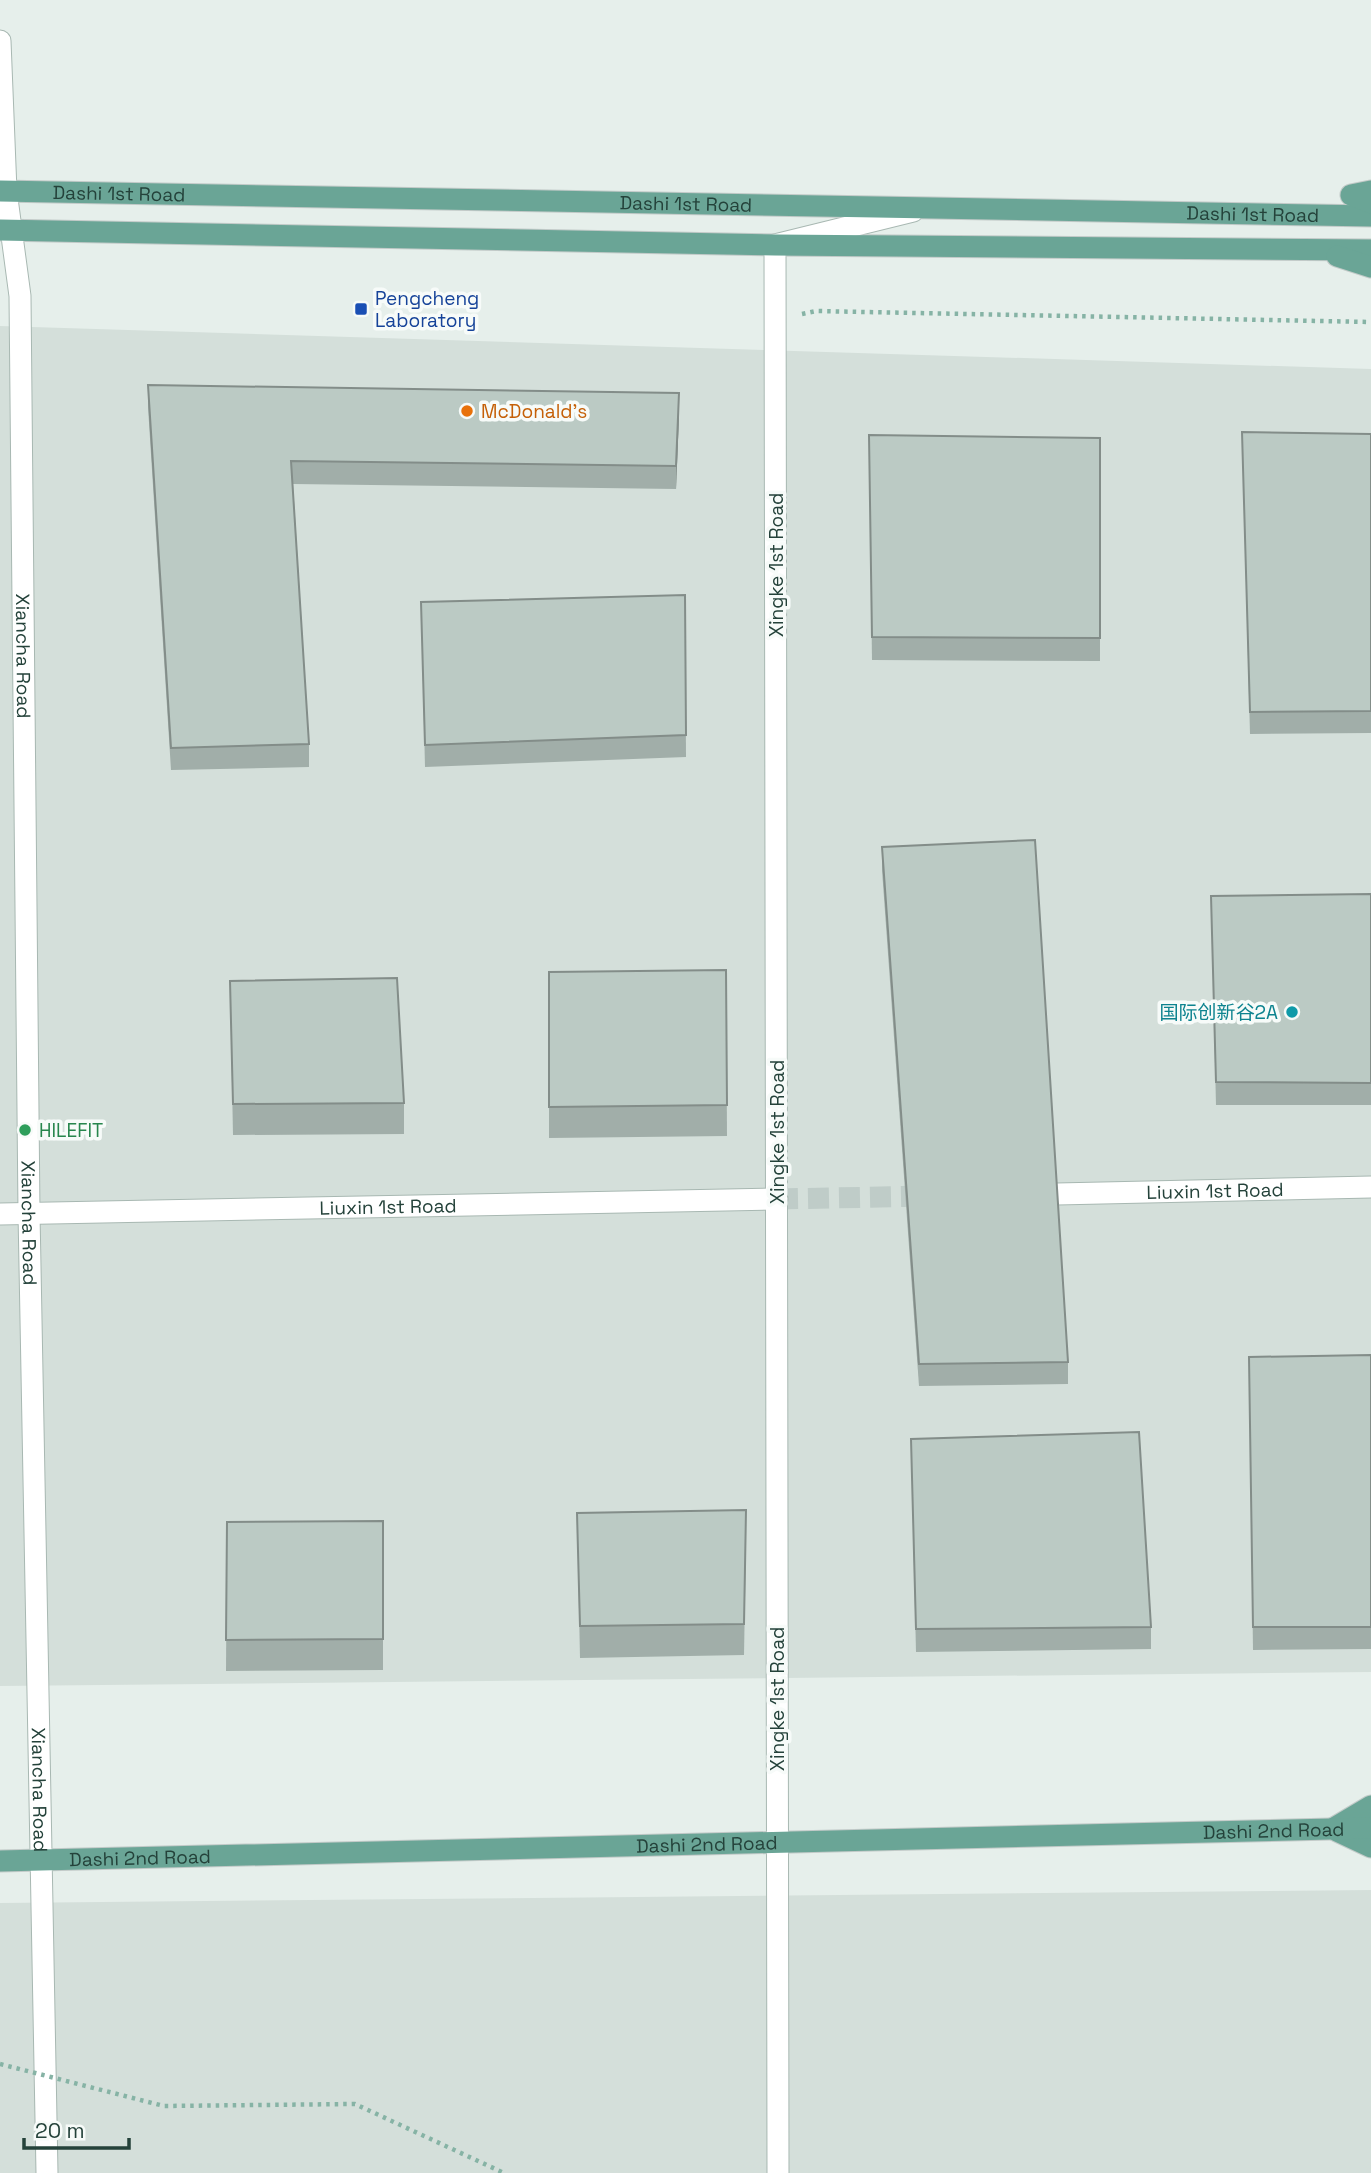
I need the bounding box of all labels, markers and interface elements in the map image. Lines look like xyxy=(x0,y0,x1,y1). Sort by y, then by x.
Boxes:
street label: Dashi 1st Road xyxy=(52,180,186,207)
street label: Dashi 1st Road xyxy=(619,190,752,218)
street label: Dashi 1st Road xyxy=(1186,201,1319,228)
place label: Pengcheng Laboratory xyxy=(375,286,479,333)
marker: Pengcheng Laboratory xyxy=(353,301,369,317)
place label: McDonald's xyxy=(481,399,587,424)
marker: McDonald's xyxy=(459,403,475,419)
street label: Xingke 1st Road xyxy=(764,493,789,637)
street label: Xiancha Road xyxy=(10,593,36,719)
place label: 国际创新谷2A xyxy=(1160,1000,1278,1025)
marker: 国际创新谷2A xyxy=(1284,1004,1300,1020)
street label: Xingke 1st Road xyxy=(765,1060,790,1204)
place label: HILEFIT xyxy=(39,1118,103,1143)
marker: HILEFIT xyxy=(17,1122,33,1138)
street label: Xiancha Road xyxy=(15,1160,42,1286)
street label: Liuxin 1st Road xyxy=(1146,1177,1284,1205)
street label: Liuxin 1st Road xyxy=(319,1193,457,1221)
street label: Xingke 1st Road xyxy=(765,1627,790,1771)
street label: Xiancha Road xyxy=(26,1727,53,1852)
street label: Dashi 2nd Road xyxy=(1203,1817,1345,1845)
street label: Dashi 2nd Road xyxy=(636,1830,778,1859)
street label: Dashi 2nd Road xyxy=(69,1844,211,1872)
scale bar xyxy=(24,2106,130,2150)
text: 20 m xyxy=(35,2117,85,2144)

